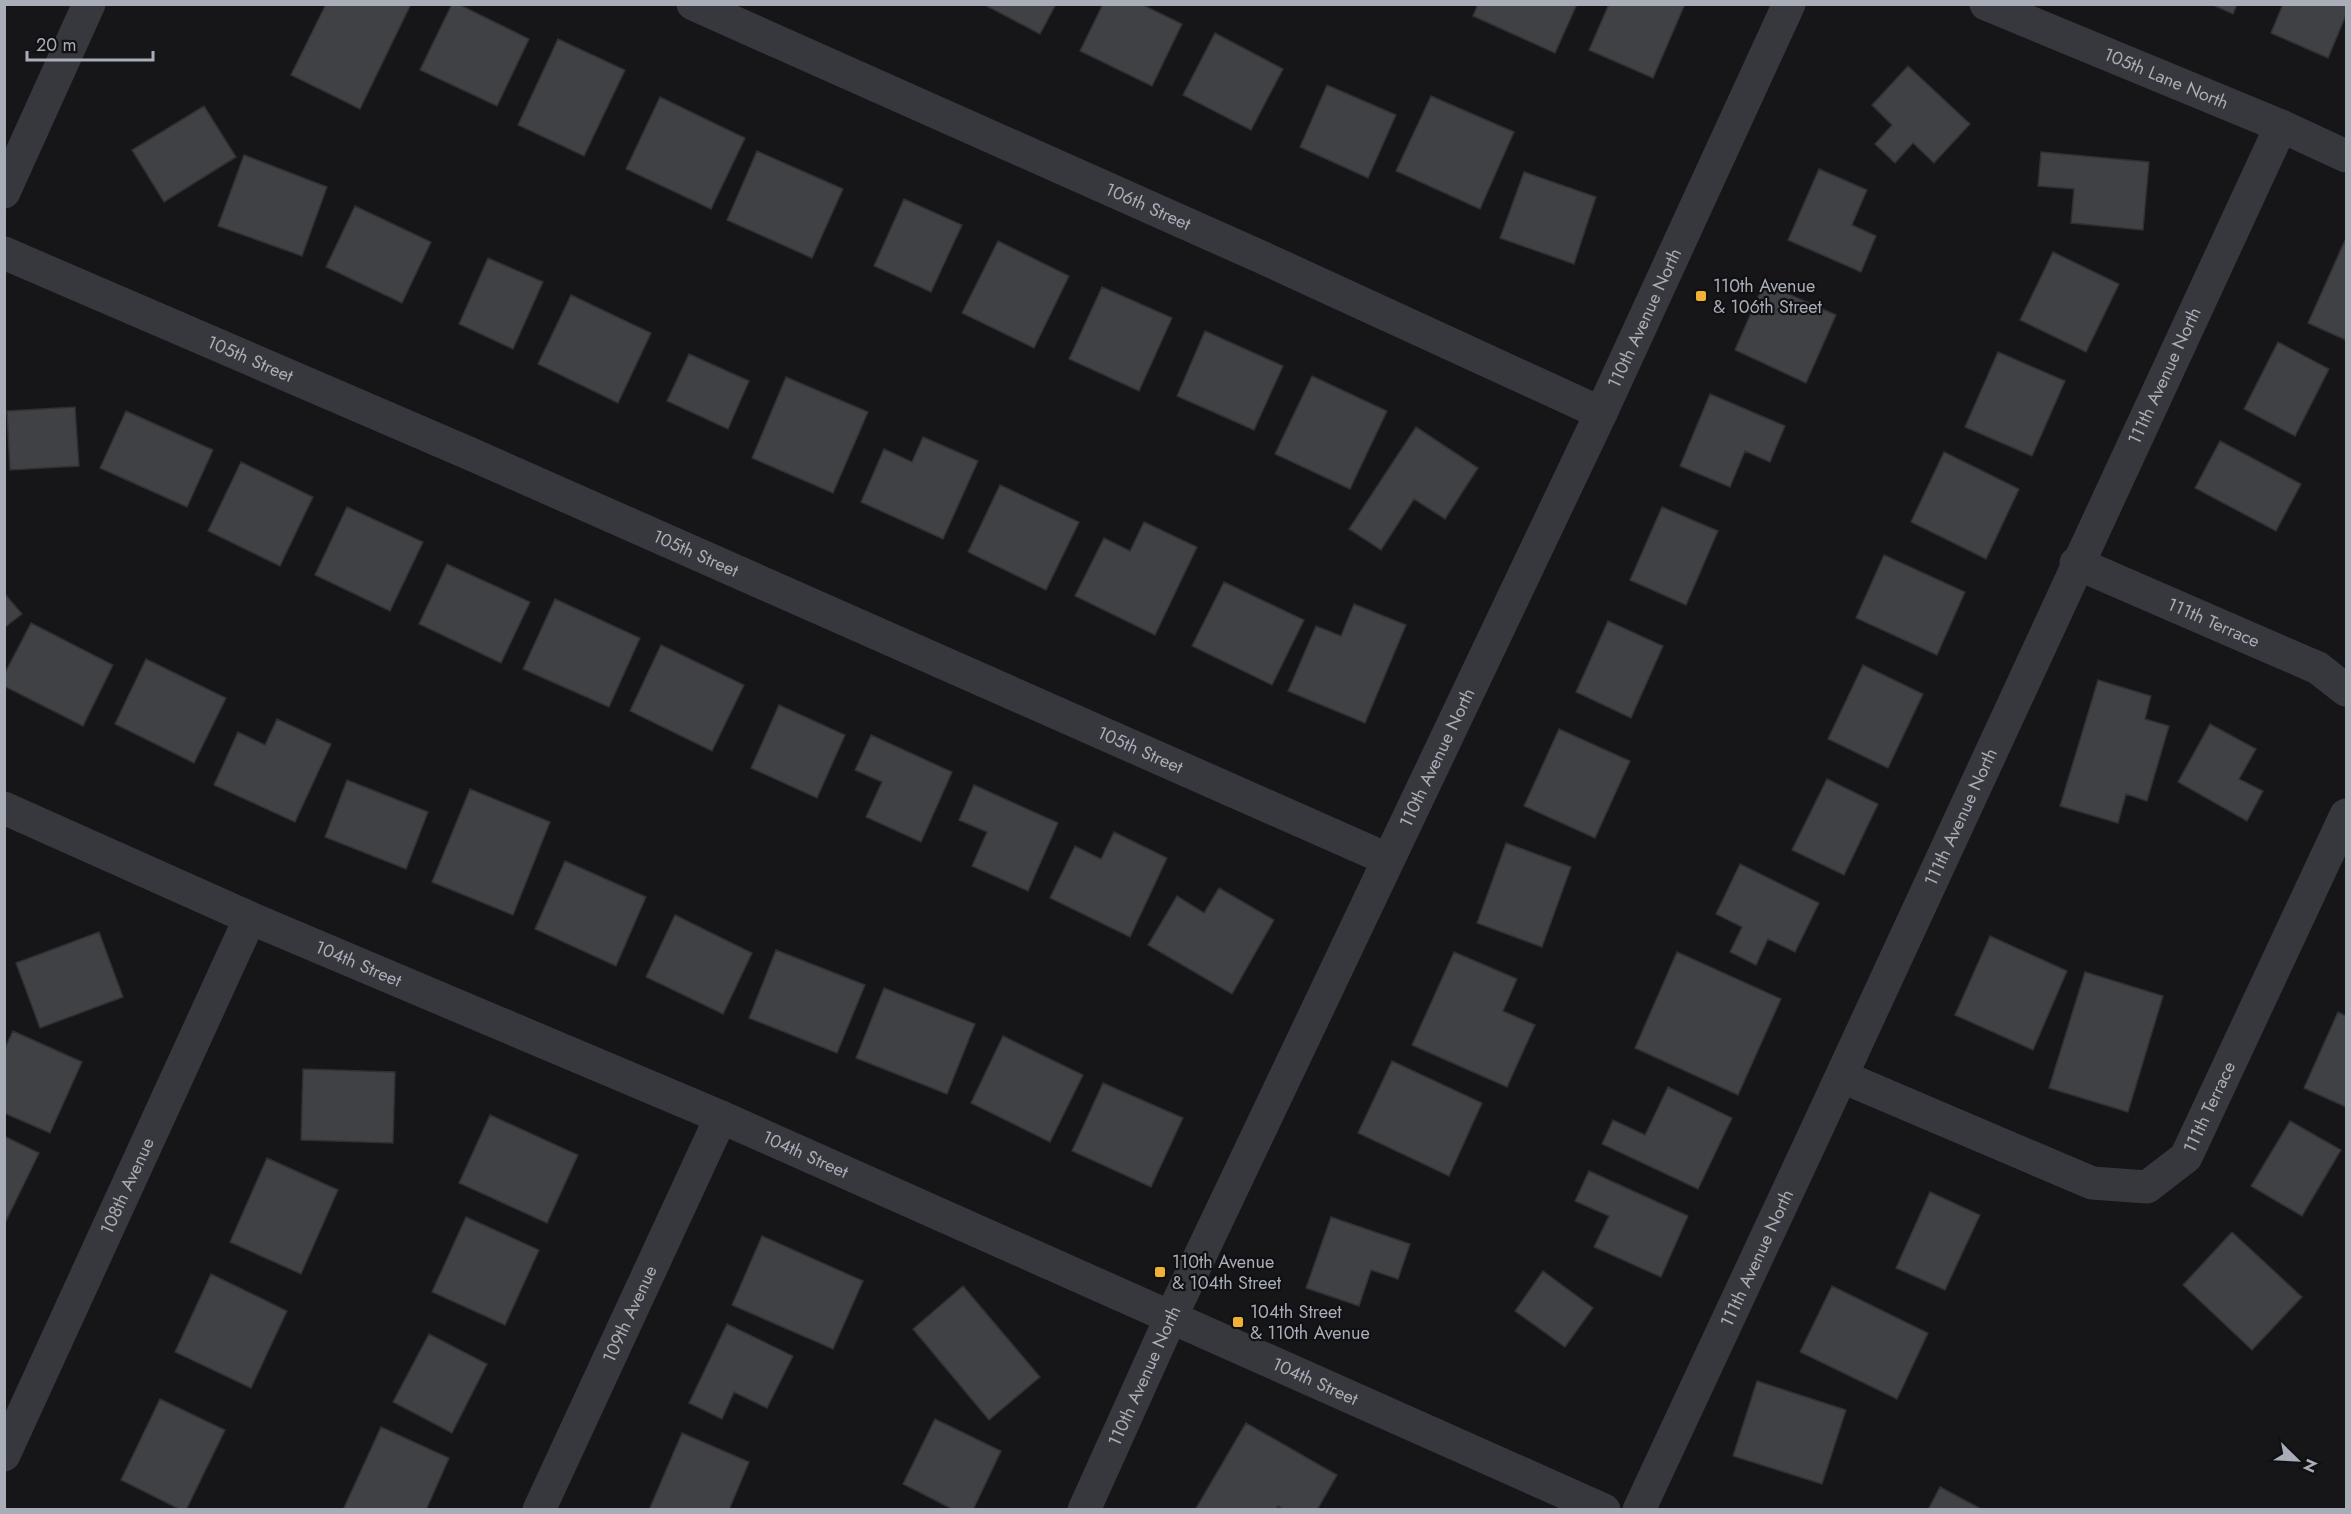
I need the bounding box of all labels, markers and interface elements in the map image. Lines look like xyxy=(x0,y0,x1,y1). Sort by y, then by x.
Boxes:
scale bar xyxy=(27,24,153,62)
text: 20 m xyxy=(36,32,76,58)
street label: 105th Lane North xyxy=(2100,41,2233,116)
street label: 106th Street xyxy=(1101,176,1196,237)
street label: 110th Avenue North xyxy=(1601,244,1688,393)
place label: 110th Avenue & 106th Street xyxy=(1713,273,1823,320)
marker: 110th Avenue & 106th Street xyxy=(1694,289,1708,303)
street label: 111th Avenue North xyxy=(2121,303,2208,449)
street label: 105th Street xyxy=(203,329,298,389)
street label: 105th Street xyxy=(649,523,743,584)
street label: 111th Terrace xyxy=(2163,591,2264,654)
street label: 110th Avenue North xyxy=(1393,684,1481,832)
street label: 105th Street xyxy=(1093,720,1188,780)
street label: 111th Avenue North xyxy=(1918,744,2004,890)
street label: 104th Street xyxy=(311,934,406,994)
street label: 111th Terrace xyxy=(2177,1057,2242,1157)
street label: 104th Street xyxy=(758,1124,853,1185)
street label: 108th Avenue xyxy=(94,1133,161,1239)
street label: 111th Avenue North xyxy=(1714,1185,1800,1331)
place label: 110th Avenue & 104th Street xyxy=(1172,1249,1282,1296)
street label: 109th Avenue xyxy=(596,1261,664,1367)
marker: 110th Avenue & 104th Street xyxy=(1153,1265,1167,1279)
place label: 104th Street & 110th Avenue xyxy=(1250,1299,1370,1346)
street label: 110th Avenue North xyxy=(1101,1301,1187,1450)
marker: 104th Street & 110th Avenue xyxy=(1231,1315,1245,1329)
street label: 104th Street xyxy=(1268,1351,1363,1412)
north arrow xyxy=(2267,1430,2327,1490)
text: N xyxy=(2297,1455,2323,1476)

